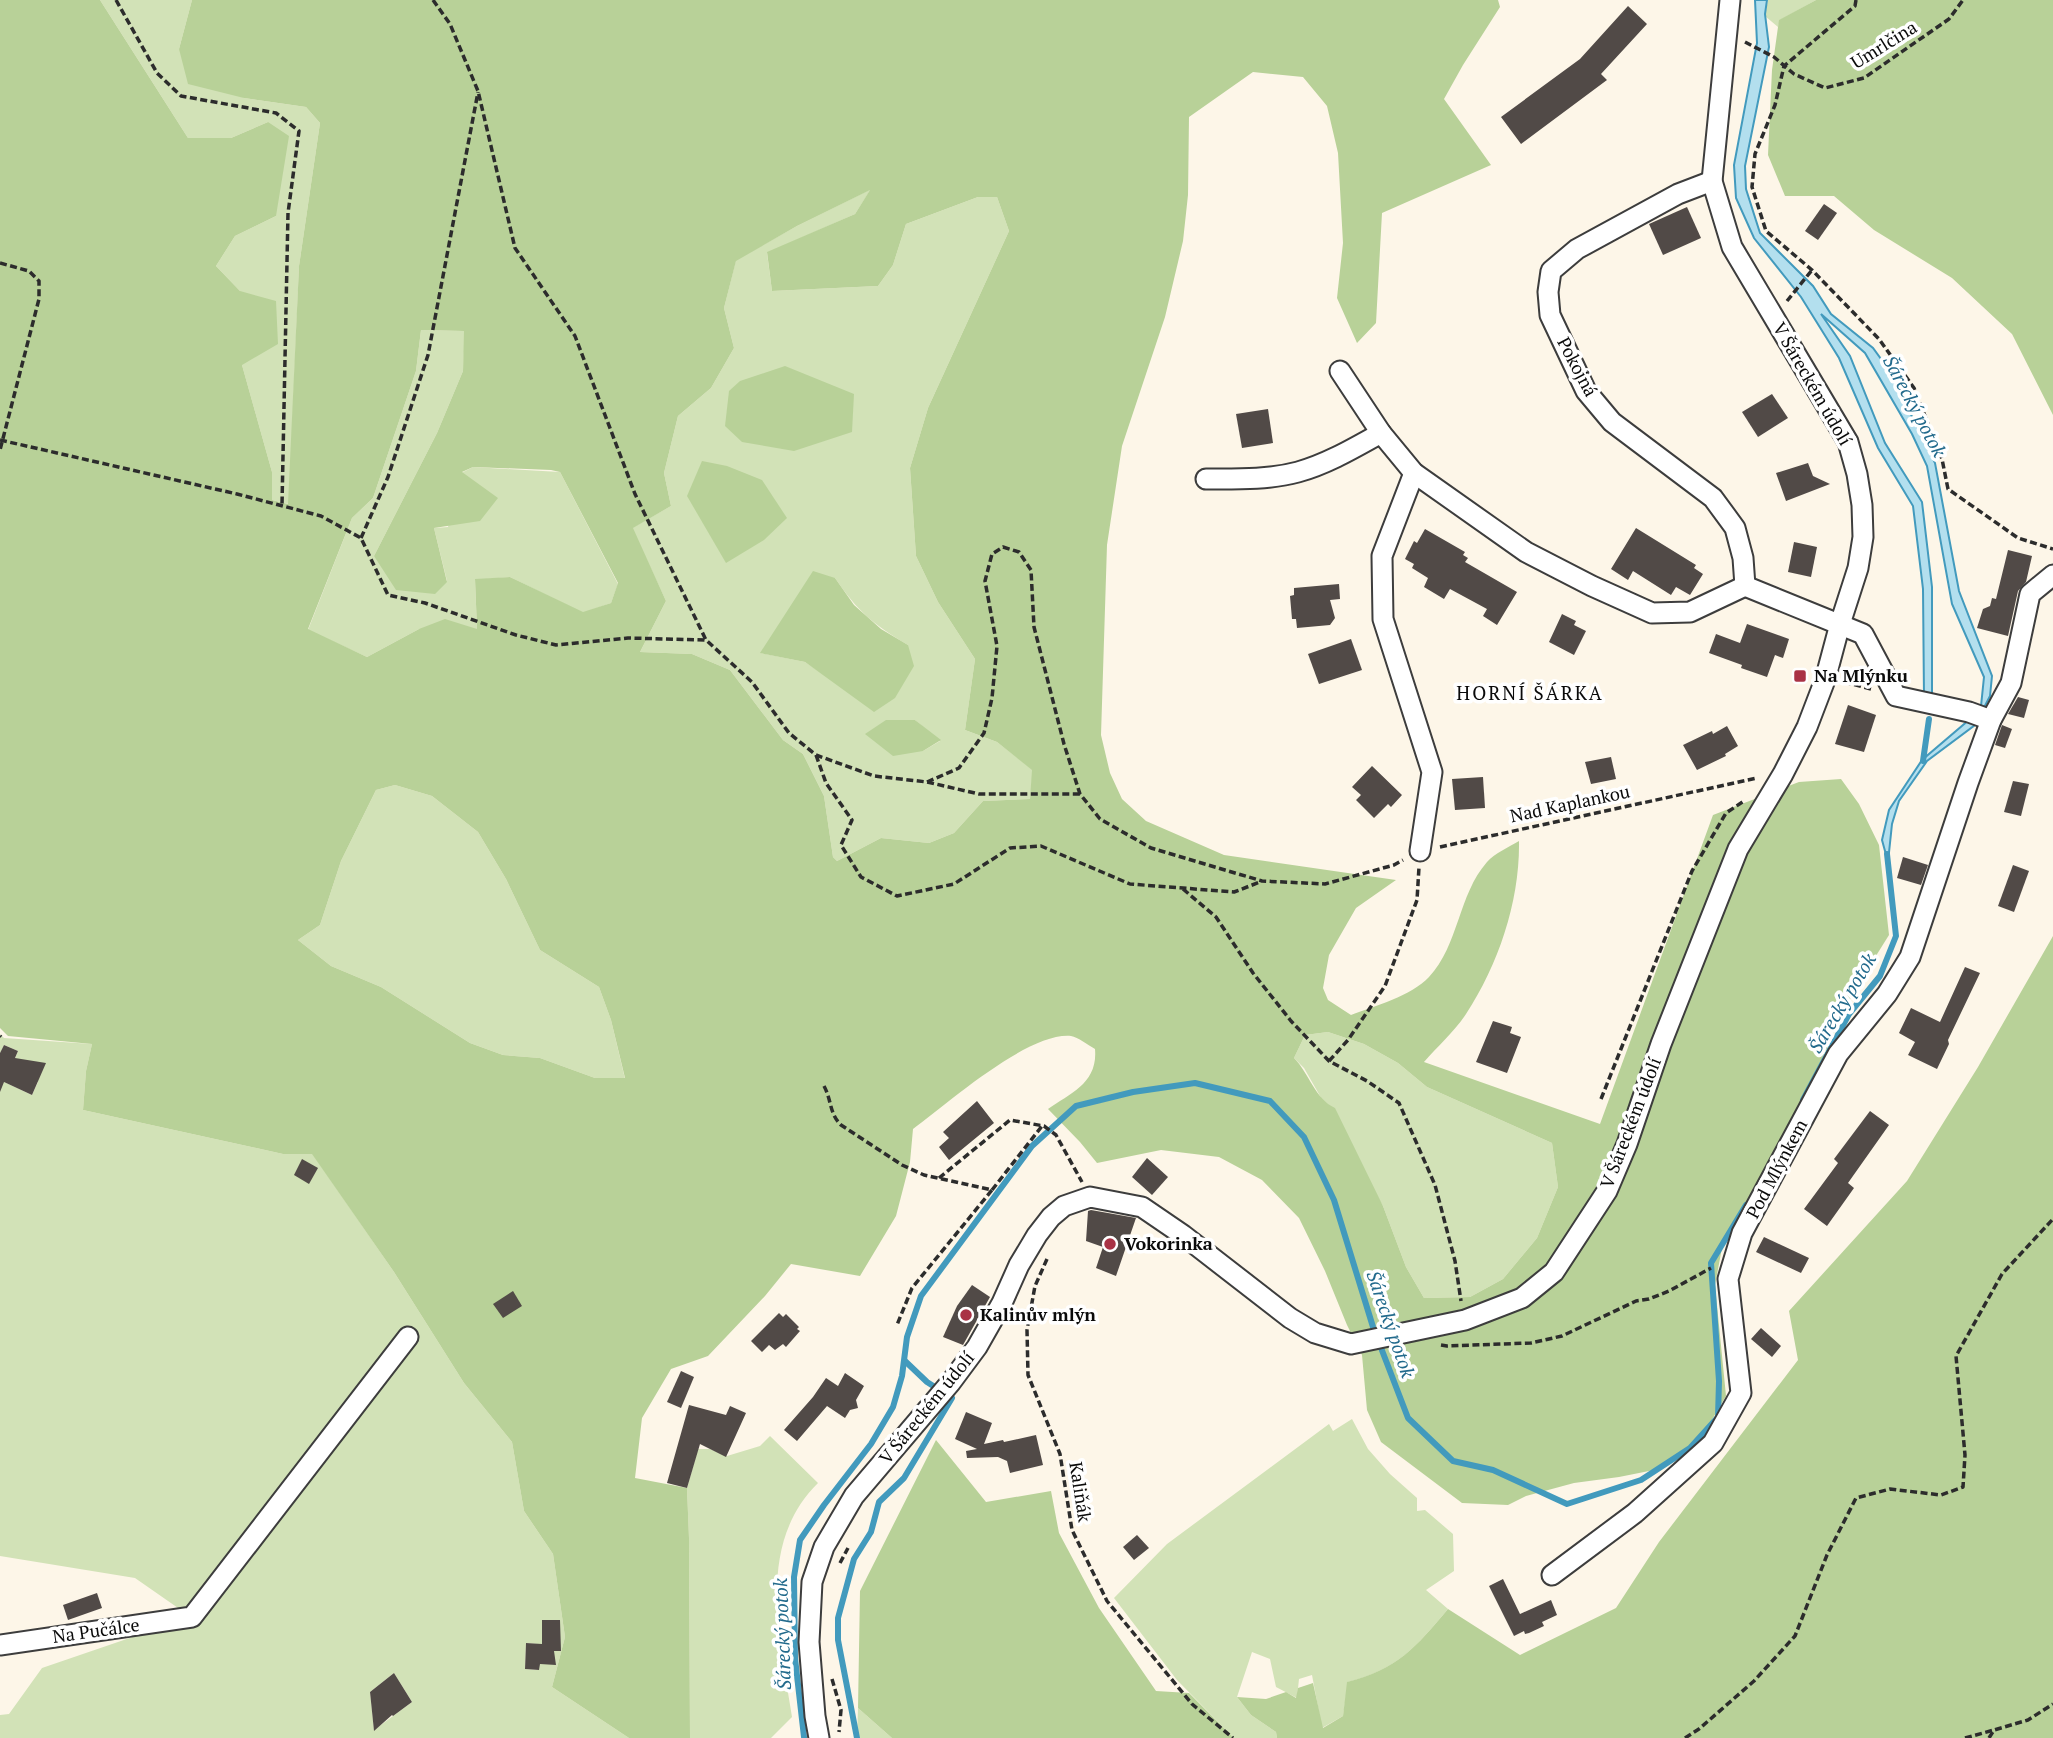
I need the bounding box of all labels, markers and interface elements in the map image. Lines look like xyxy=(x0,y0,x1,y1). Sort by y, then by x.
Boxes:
street label: Umrlčina xyxy=(1846,14,1921,74)
street label: V Šáreckém údolí xyxy=(1768,318,1858,450)
street label: Pokojná xyxy=(1552,333,1604,400)
water label: Šárecký potok xyxy=(1878,351,1953,462)
place label: Na Mlýnku xyxy=(1814,663,1908,687)
marker: Na Mlýnku xyxy=(1792,668,1808,684)
district label: HORNÍ ŠÁRKA xyxy=(1456,680,1604,705)
street label: Nad Kaplankou xyxy=(1508,779,1632,827)
water label: Šárecký potok xyxy=(1802,948,1882,1057)
street label: V Šáreckém údolí xyxy=(1594,1053,1666,1192)
street label: Pod Mlýnkem xyxy=(1740,1114,1813,1222)
place label: Vokorinka xyxy=(1124,1231,1213,1255)
marker: Vokorinka xyxy=(1102,1236,1118,1252)
water label: Šárecký potok xyxy=(1361,1267,1422,1382)
place label: Kalinův mlýn xyxy=(980,1302,1096,1326)
marker: Kalinův mlýn xyxy=(958,1307,974,1323)
street label: V Šáreckém údolí xyxy=(873,1346,979,1469)
street label: Kaliňák xyxy=(1064,1460,1098,1524)
water label: Šárecký potok xyxy=(767,1577,796,1690)
street label: Na Pučálce xyxy=(51,1612,141,1648)

